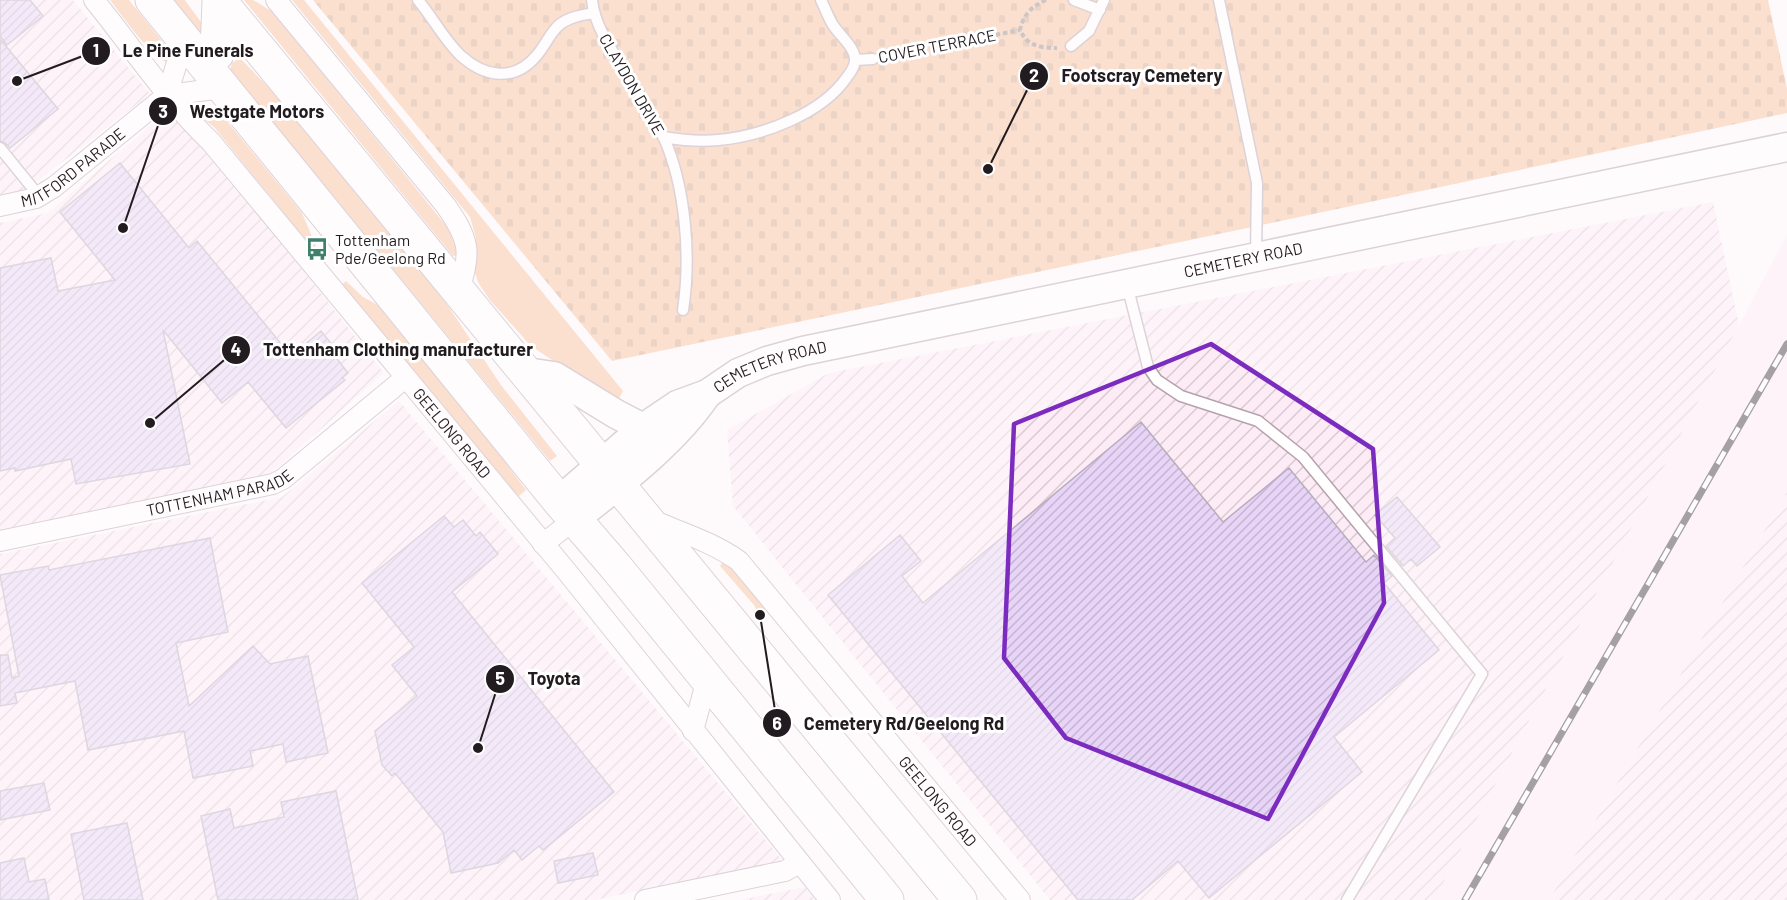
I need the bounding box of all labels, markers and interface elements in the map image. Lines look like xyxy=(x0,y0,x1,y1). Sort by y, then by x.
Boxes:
street label: COVER TERRACE xyxy=(877,25,997,66)
street label: CLAYDON DRIVE xyxy=(596,30,669,138)
callout: Le Pine Funerals xyxy=(81,33,266,69)
text: 1 xyxy=(93,39,99,61)
text: Le Pine Funerals xyxy=(123,39,253,61)
callout: Footscray Cemetery xyxy=(1019,58,1234,94)
text: 2 xyxy=(1029,64,1039,86)
text: Footscray Cemetery xyxy=(1061,64,1223,86)
callout: Westgate Motors xyxy=(148,93,337,129)
text: 3 xyxy=(158,100,168,122)
text: Westgate Motors xyxy=(190,100,324,122)
street label: MITFORD PARADE xyxy=(19,123,128,210)
place label: Tottenham Pde/Geelong Rd xyxy=(335,230,446,267)
bus stop icon: Tottenham Pde/Geelong Rd xyxy=(304,236,330,262)
street label: CEMETERY ROAD xyxy=(1182,238,1304,281)
callout: Tottenham Clothing manufacturer xyxy=(221,332,545,368)
street label: CEMETERY ROAD xyxy=(709,336,828,396)
text: 4 xyxy=(231,338,242,360)
text: Tottenham Clothing manufacturer xyxy=(263,338,533,360)
street label: GEELONG ROAD xyxy=(410,384,495,482)
street label: TOTTENHAM PARADE xyxy=(145,465,297,519)
callout: Toyota xyxy=(485,661,593,697)
text: 5 xyxy=(495,667,505,689)
text: Toyota xyxy=(527,667,581,689)
callout: Cemetery Rd/Geelong Rd xyxy=(762,705,1017,741)
text: 6 xyxy=(772,712,782,734)
text: Cemetery Rd/Geelong Rd xyxy=(804,712,1004,734)
street label: GEELONG ROAD xyxy=(896,752,981,850)

